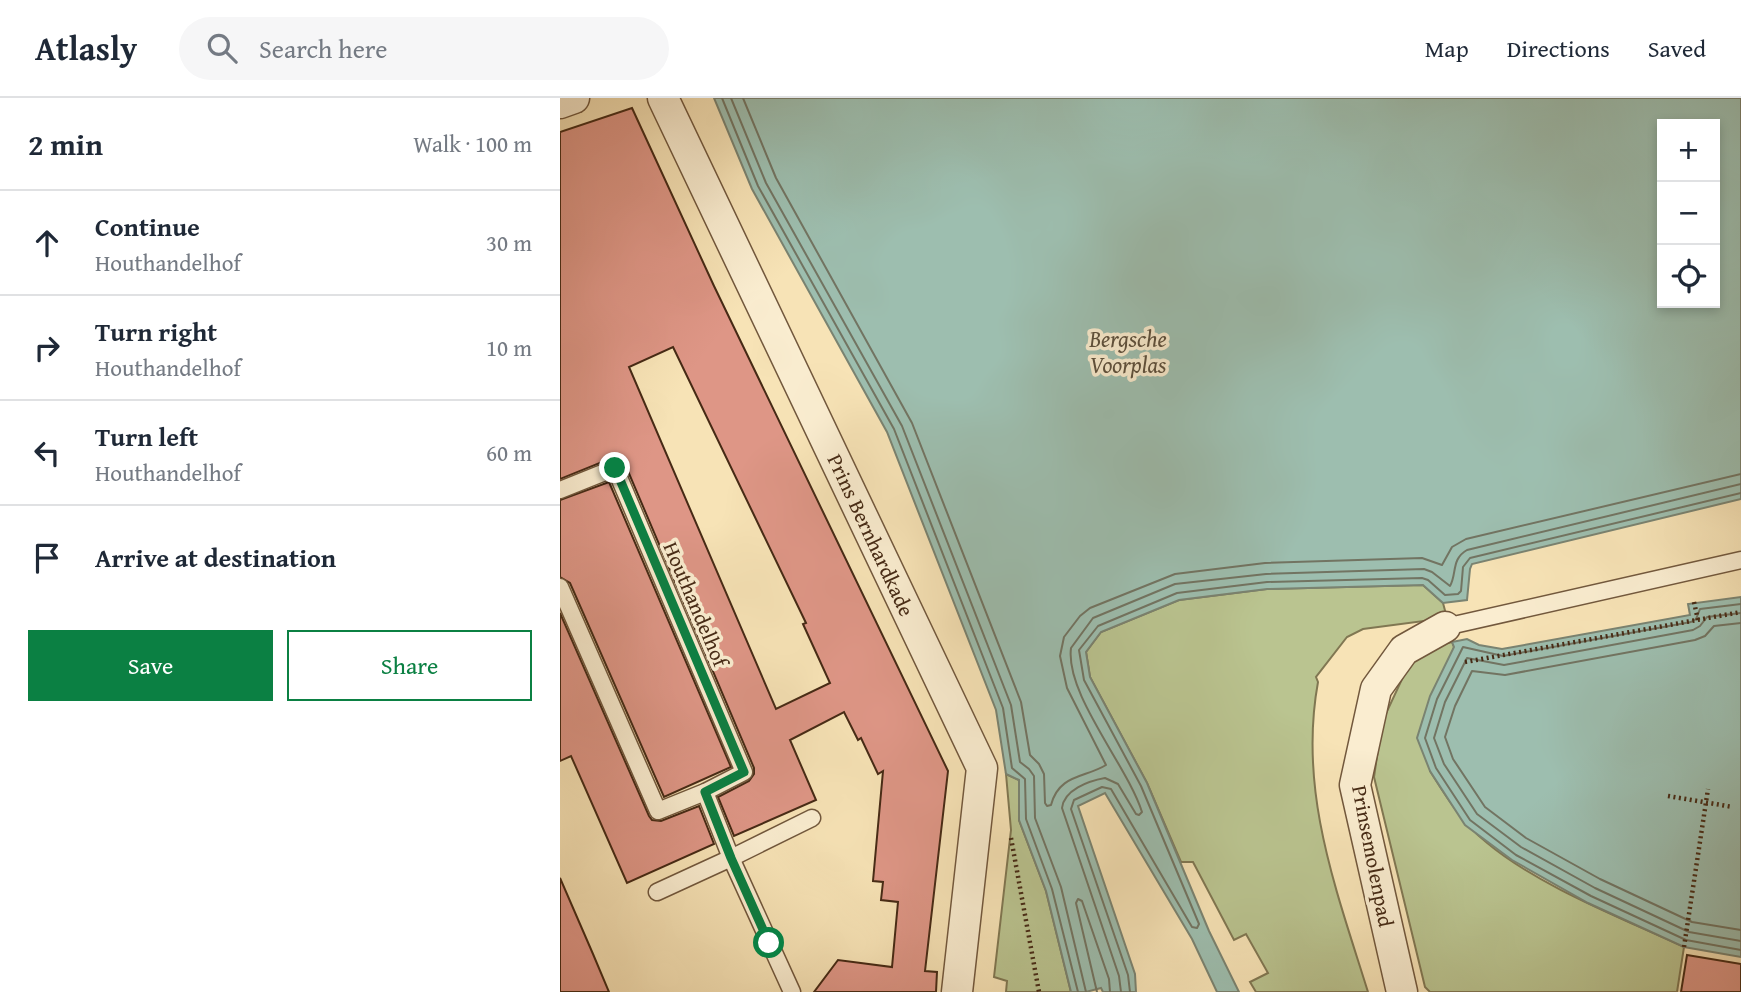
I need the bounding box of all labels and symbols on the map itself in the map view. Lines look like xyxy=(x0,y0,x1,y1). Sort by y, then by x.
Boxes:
water label: Bergsche Voorplas xyxy=(1088,322,1167,381)
street label: Prins Bernhardkade xyxy=(820,449,922,621)
route end xyxy=(599,452,630,483)
street label: Houthandelhof xyxy=(656,537,737,673)
street label: Prinsemolenpad xyxy=(1344,783,1402,930)
route start xyxy=(753,927,784,958)

